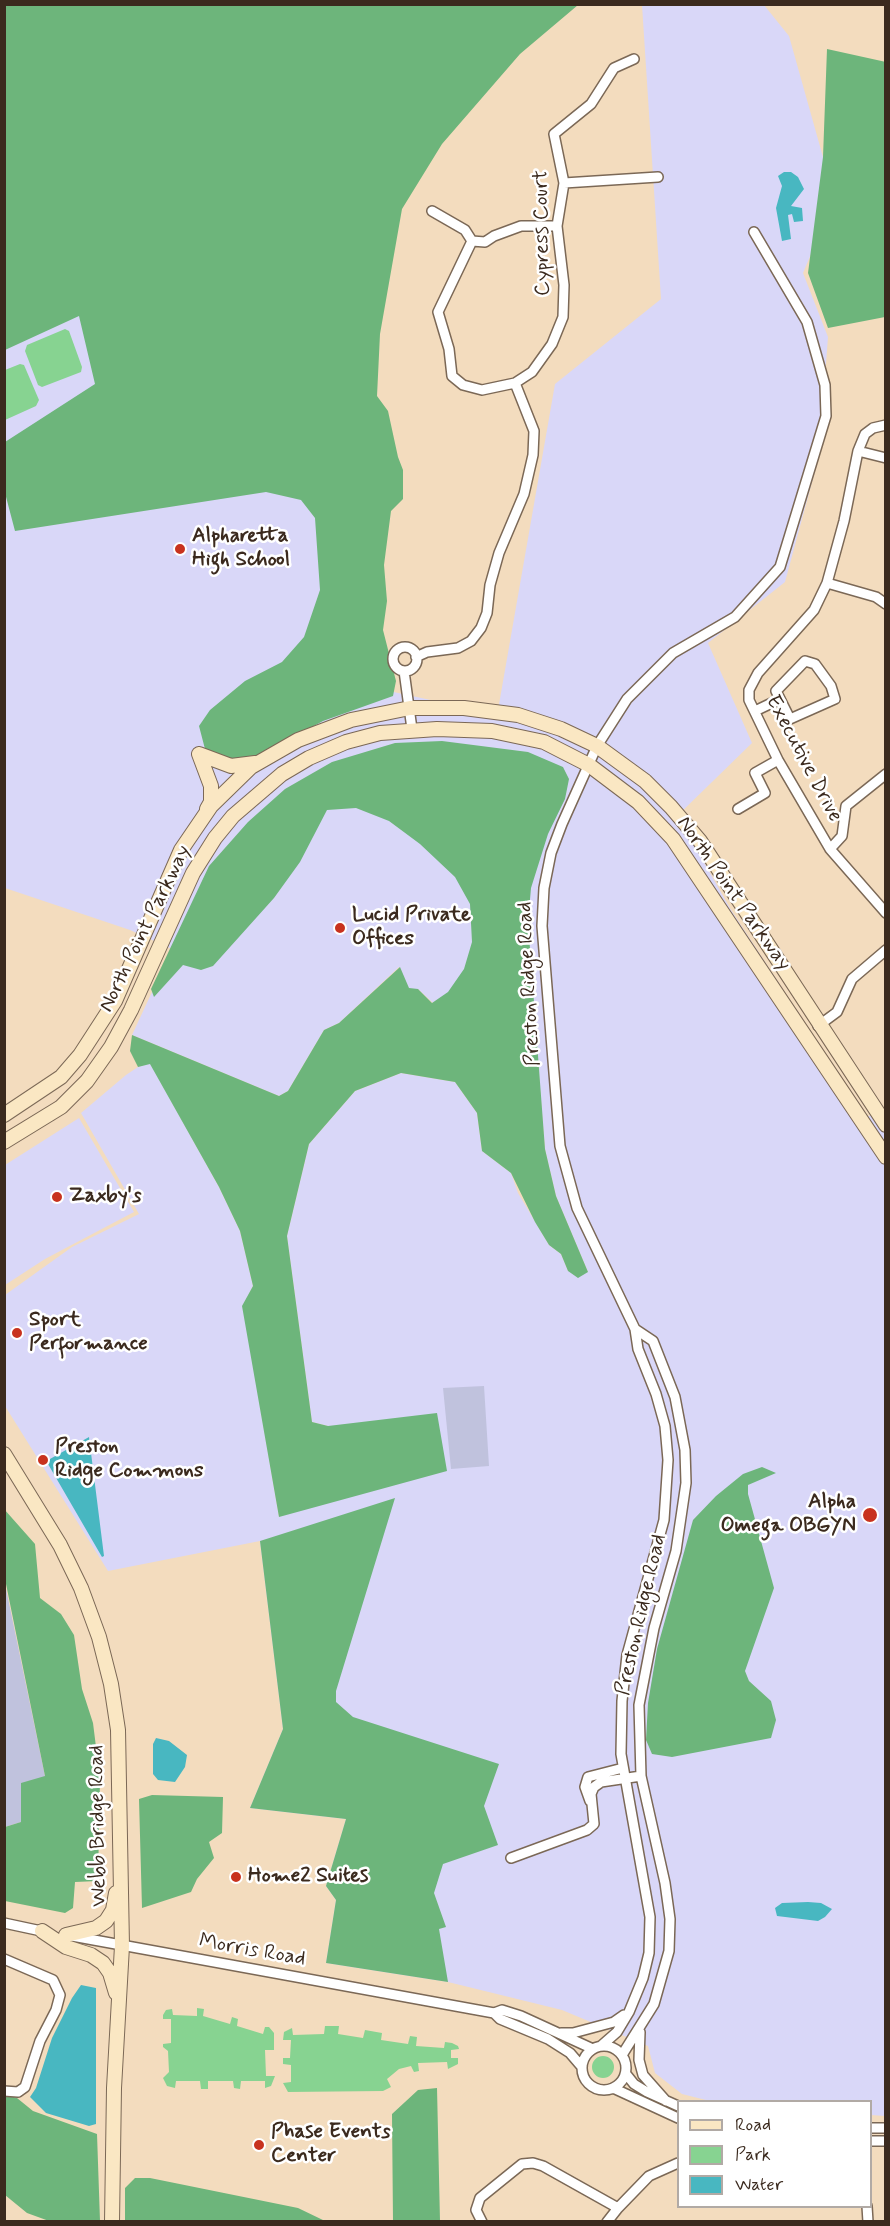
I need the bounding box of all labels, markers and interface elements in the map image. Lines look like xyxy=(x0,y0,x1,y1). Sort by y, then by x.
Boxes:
street label: Cypress Court xyxy=(529,170,557,296)
place label: Alpharetta High School xyxy=(192,524,290,574)
marker: Alpharetta High School xyxy=(173,542,187,556)
street label: Executive Drive xyxy=(759,691,847,827)
street label: North Point Parkway xyxy=(670,812,796,976)
street label: North Point Parkway xyxy=(95,841,197,1017)
street label: Preston Ridge Road xyxy=(513,901,547,1067)
place label: Lucid Private Offices xyxy=(352,903,471,953)
marker: Lucid Private Offices xyxy=(333,921,347,935)
place label: Zaxby's xyxy=(69,1184,141,1210)
marker: Zaxby's xyxy=(50,1190,64,1204)
place label: Sport Performance xyxy=(29,1308,148,1358)
marker: Sport Performance xyxy=(10,1326,24,1340)
place label: Preston Ridge Commons xyxy=(55,1435,203,1485)
marker: Preston Ridge Commons xyxy=(36,1453,50,1467)
place label: Alpha Omega OBGYN xyxy=(720,1490,856,1540)
marker: Alpha Omega OBGYN xyxy=(861,1506,879,1524)
street label: Preston Ridge Road xyxy=(611,1532,673,1698)
street label: Webb Bridge Road xyxy=(85,1745,113,1907)
place label: Home2 Suites xyxy=(248,1864,368,1890)
marker: Home2 Suites xyxy=(229,1870,243,1884)
street label: Morris Road xyxy=(197,1929,307,1973)
legend xyxy=(677,2100,872,2208)
text: Road xyxy=(735,2113,771,2137)
place label: Phase Events Center xyxy=(271,2120,390,2170)
marker: Phase Events Center xyxy=(252,2138,266,2152)
text: Park xyxy=(735,2143,771,2167)
text: Water xyxy=(735,2173,783,2197)

